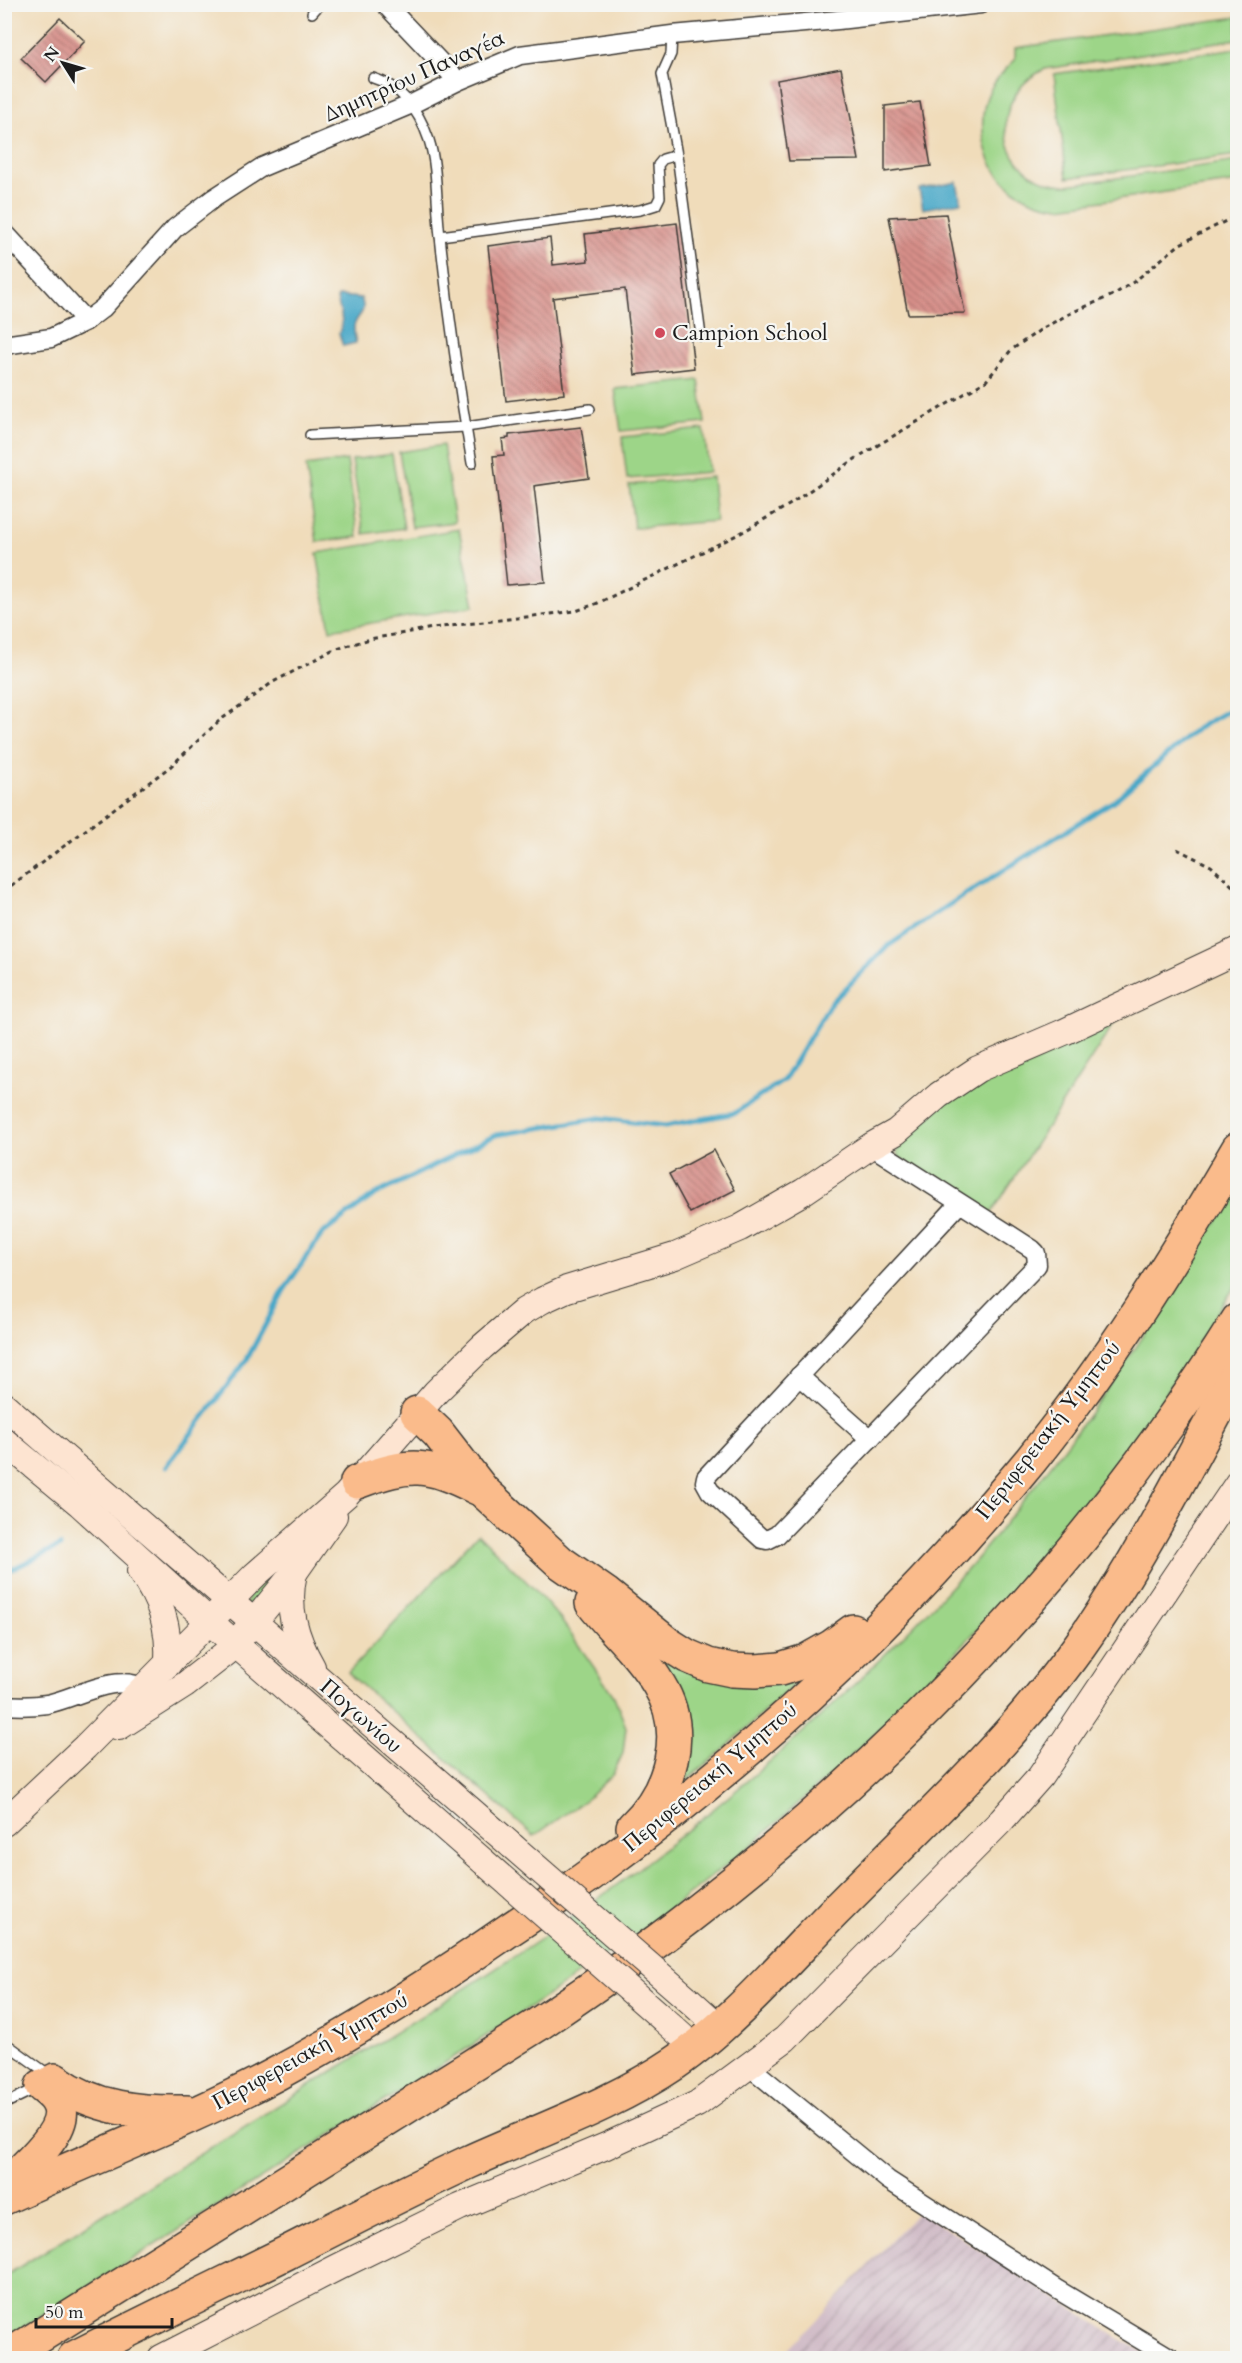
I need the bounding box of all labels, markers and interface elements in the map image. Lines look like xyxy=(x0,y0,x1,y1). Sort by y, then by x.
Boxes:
street label: Δημητρίου Παναγέα xyxy=(319,23,509,129)
north arrow xyxy=(33,33,93,93)
text: N xyxy=(39,42,65,67)
place label: Campion School xyxy=(672,318,828,348)
marker: Campion School xyxy=(653,326,667,340)
street label: Περιφερειακή Υμηττού xyxy=(969,1334,1127,1526)
street label: Πογωνίου xyxy=(313,1672,409,1760)
street label: Περιφερειακή Υμηττού xyxy=(616,1695,804,1859)
street label: Περιφερειακή Υμηττού xyxy=(207,1985,413,2117)
scale bar xyxy=(36,2291,172,2329)
text: 50 m xyxy=(45,2300,84,2325)

